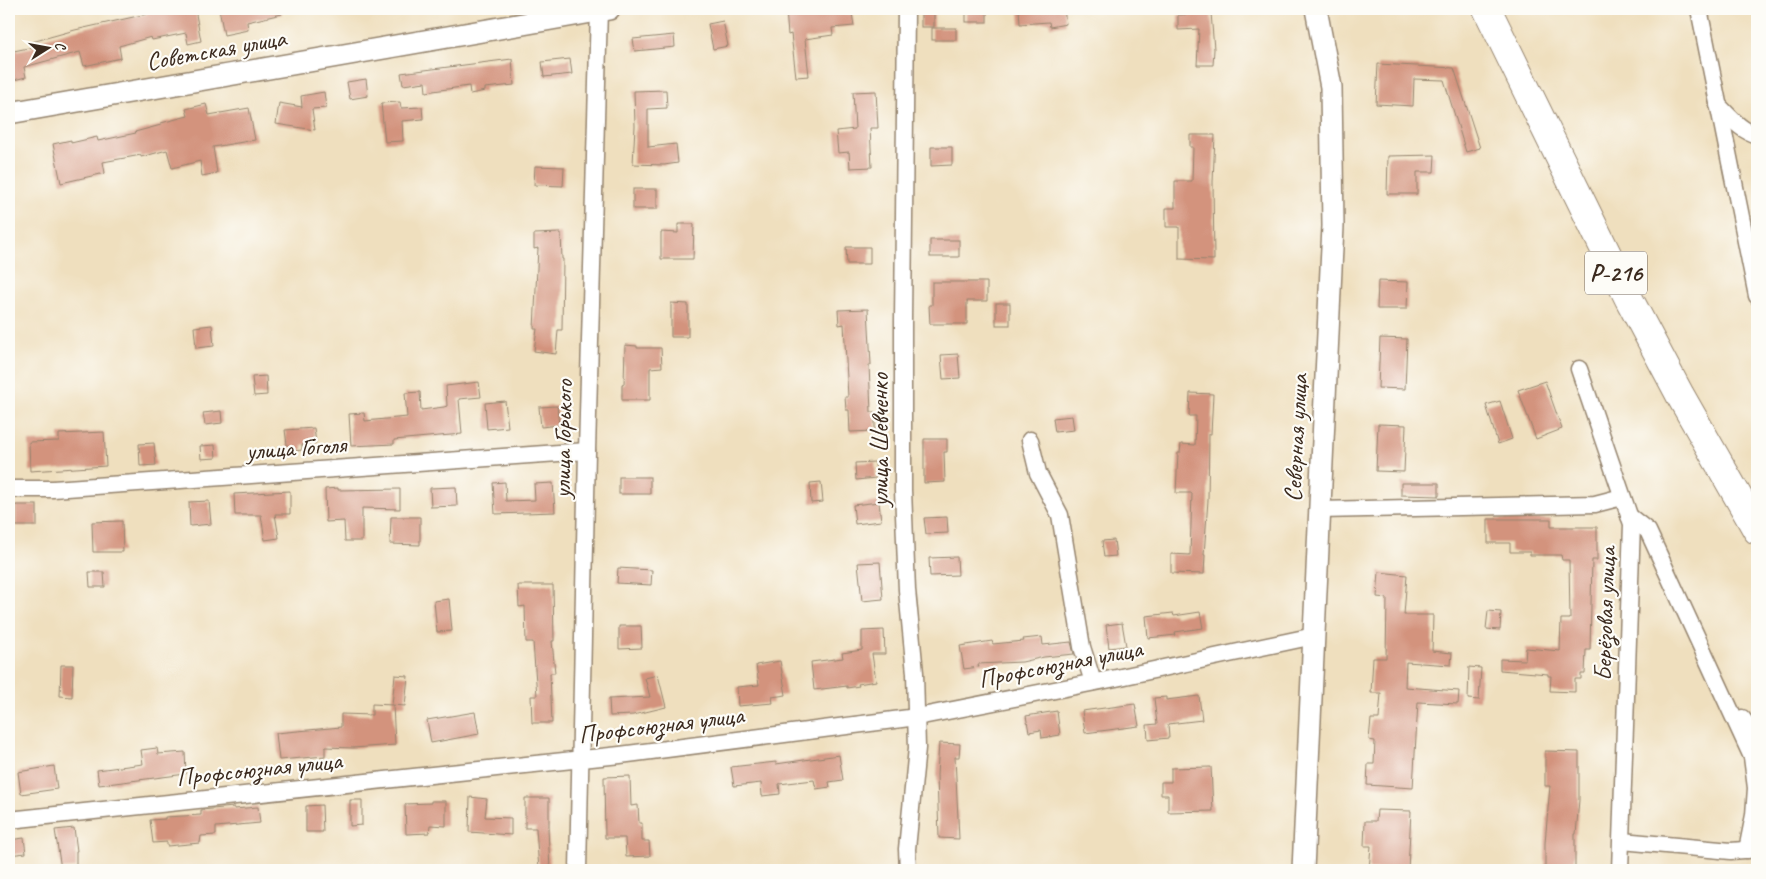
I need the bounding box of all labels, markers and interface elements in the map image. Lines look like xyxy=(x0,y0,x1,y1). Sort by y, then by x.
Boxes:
north arrow xyxy=(22,22,72,72)
street label: Советская улица xyxy=(144,22,290,78)
text: С xyxy=(51,41,70,53)
road number: Р-216 xyxy=(1585,252,1647,294)
street label: Северная улица xyxy=(1277,371,1315,503)
street label: улица Шевченко xyxy=(864,372,896,509)
street label: улица Горького xyxy=(546,378,580,501)
street label: улица Гоголя xyxy=(243,428,349,468)
street label: Берёзовая улица xyxy=(1587,544,1624,682)
street label: Профсоюзная улица xyxy=(976,632,1147,697)
street label: Профсоюзная улица xyxy=(577,699,748,752)
street label: Профсоюзная улица xyxy=(175,744,345,795)

